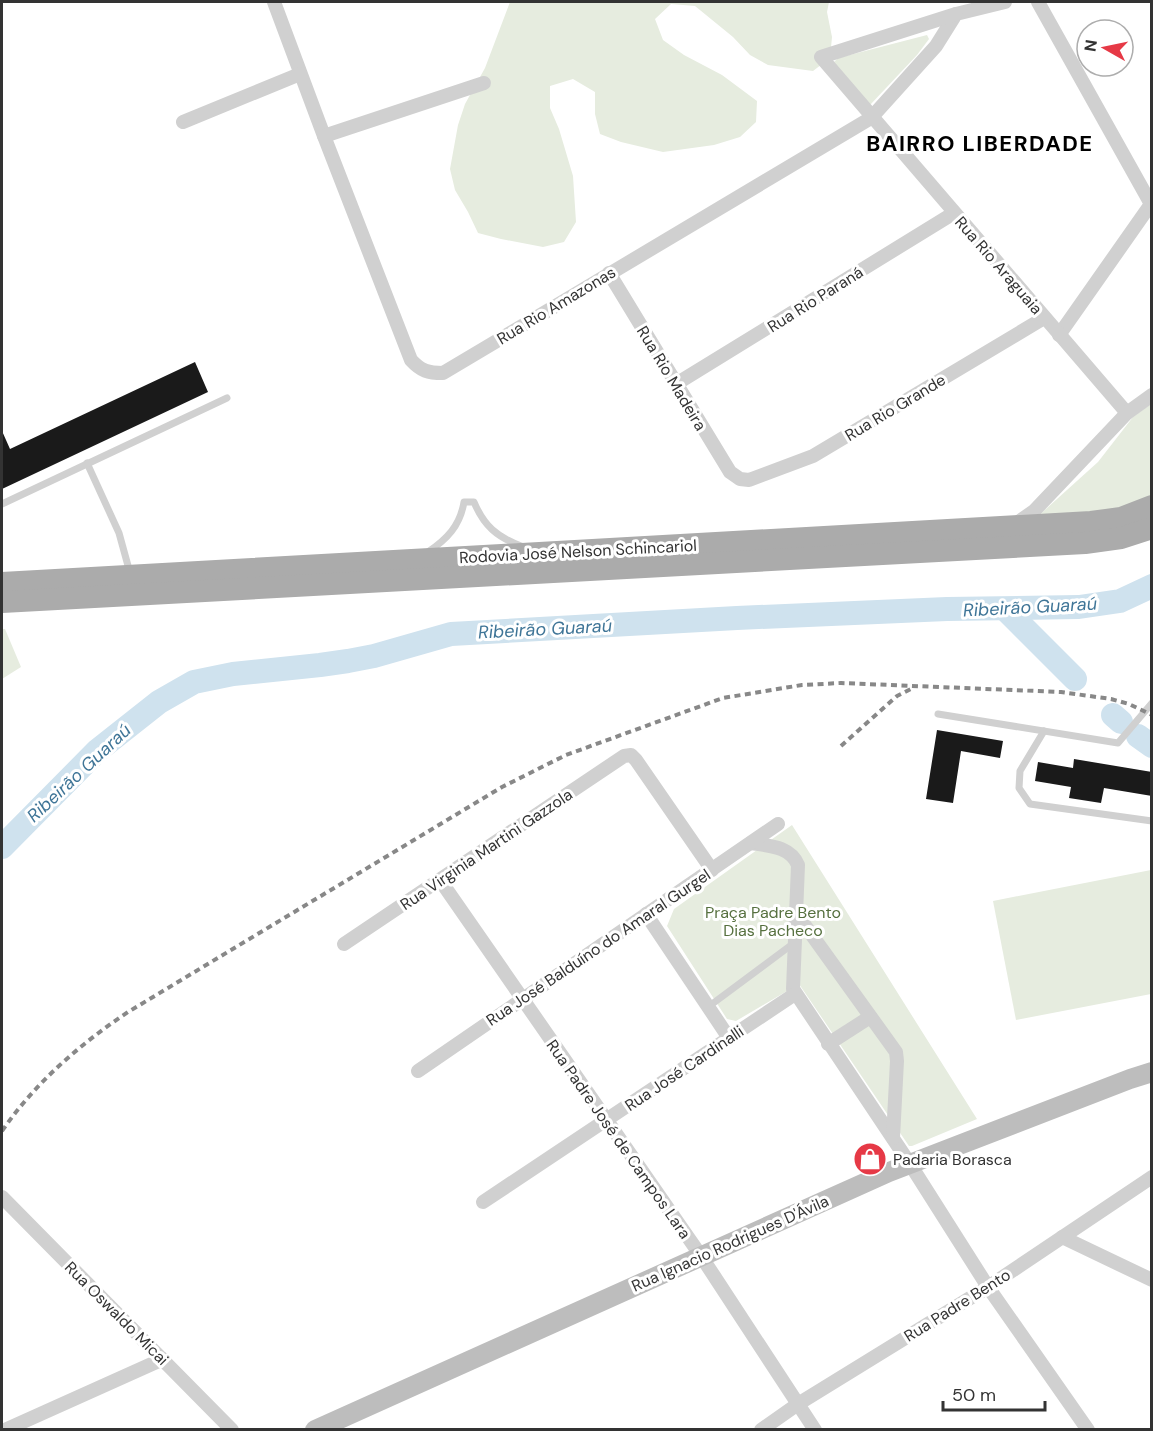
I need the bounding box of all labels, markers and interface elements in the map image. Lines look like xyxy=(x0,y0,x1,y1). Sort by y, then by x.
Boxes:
north arrow xyxy=(1075,18,1135,78)
text: N xyxy=(1079,38,1102,53)
district label: BAIRRO LIBERDADE xyxy=(866,129,1094,158)
street label: Rua Rio Araguaia xyxy=(950,212,1047,319)
street label: Rua Rio Amazonas xyxy=(493,262,620,349)
street label: Rua Rio Paraná xyxy=(764,262,867,337)
street label: Rua Rio Madeira xyxy=(632,322,711,434)
street label: Rua Rio Grande xyxy=(841,369,949,446)
street label: Rodovia José Nelson Schincariol xyxy=(459,535,697,568)
water label: Ribeirão Guaraú xyxy=(962,592,1098,622)
water label: Ribeirão Guaraú xyxy=(477,614,613,644)
water label: Ribeirão Guaraú xyxy=(22,718,136,828)
street label: Rua Virginia Martini Gazzola xyxy=(396,784,576,915)
street label: Rua José Balduíno do Amaral Gurgel xyxy=(482,864,715,1031)
park label: Praça Padre Bento Dias Pacheco xyxy=(705,902,841,941)
street label: Rua José Cardinalli xyxy=(621,1021,748,1116)
street label: Rua Padre José de Campos Lara xyxy=(542,1036,696,1243)
shop icon: Padaria Borasca xyxy=(852,1141,888,1177)
place label: Padaria Borasca xyxy=(893,1149,1012,1170)
street label: Rua Ignacio Rodrigues D'Ávila xyxy=(628,1190,832,1296)
street label: Rua Oswaldo Micai xyxy=(60,1257,173,1370)
street label: Rua Padre Bento xyxy=(900,1264,1014,1347)
scale bar xyxy=(943,1374,1045,1412)
text: 50 m xyxy=(952,1383,996,1407)

